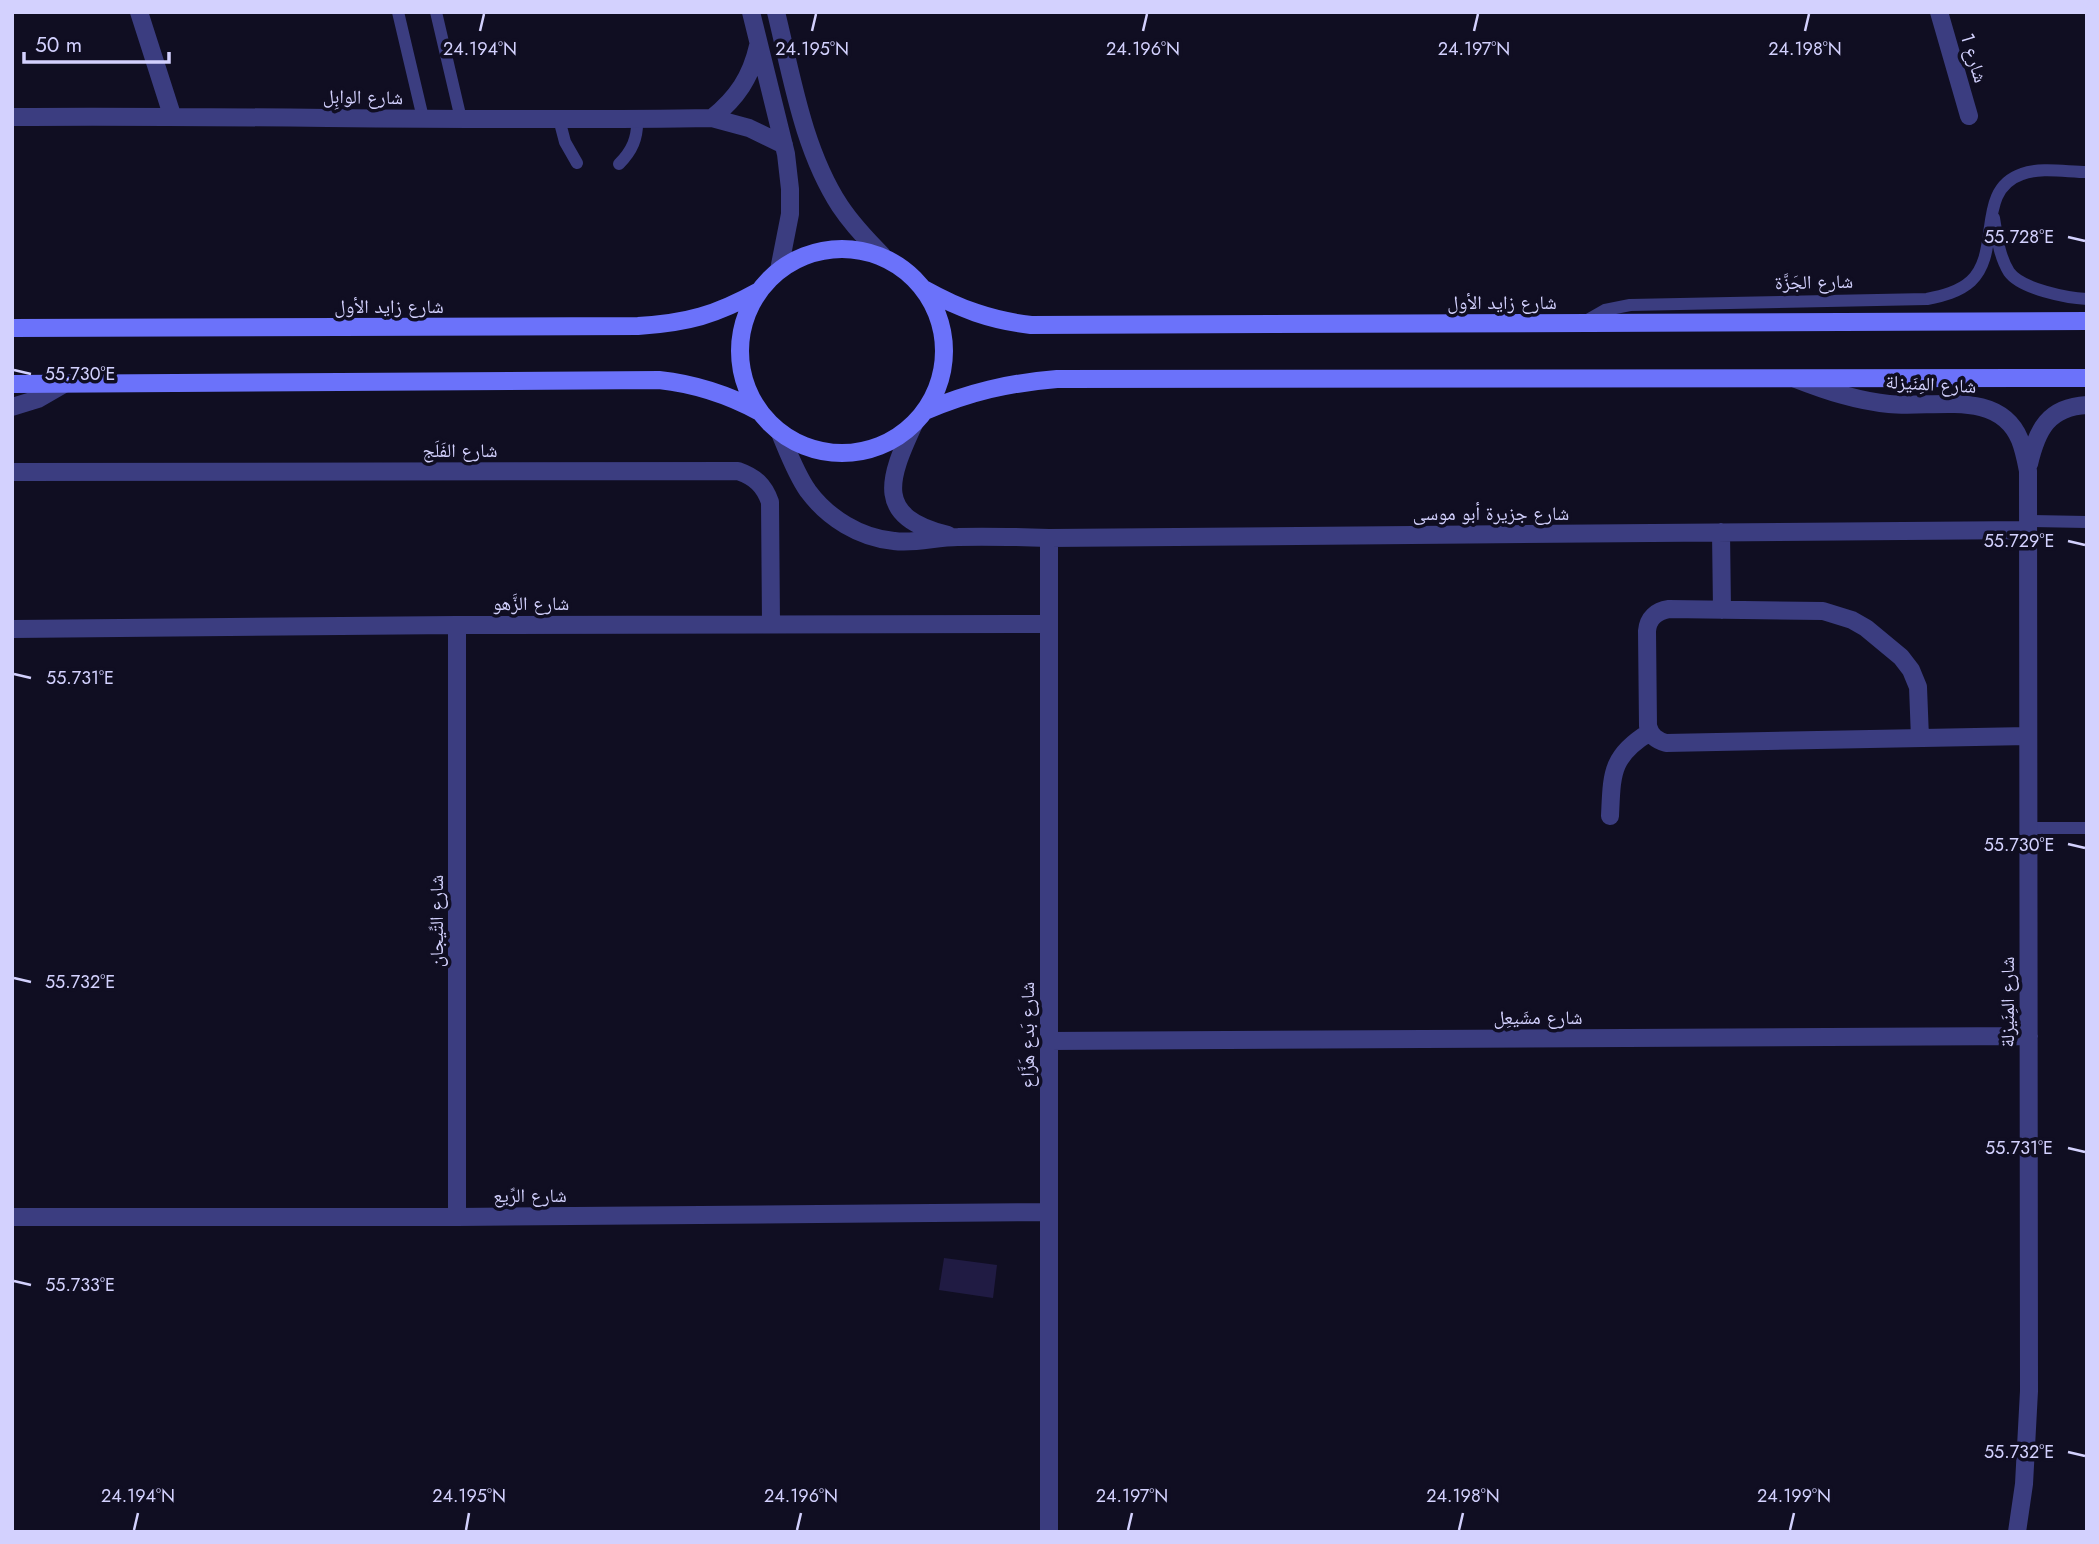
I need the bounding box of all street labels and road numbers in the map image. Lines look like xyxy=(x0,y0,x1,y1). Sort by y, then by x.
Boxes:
street label: شارع 1 xyxy=(1954,30,1994,86)
street label: شارع الوابِل xyxy=(323,83,403,112)
street label: شارع الجَزَّة xyxy=(1775,268,1853,296)
street label: شارع زايد الأول xyxy=(1447,289,1557,316)
street label: شارع زايد الأول xyxy=(334,293,444,320)
street label: شارع المِنَيزلة xyxy=(1885,368,1977,400)
street label: شارع الفَلَج xyxy=(422,437,498,464)
street label: شارع جزيرة أبو موسى xyxy=(1413,500,1569,527)
street label: شارع الزَّهو xyxy=(493,590,569,617)
street label: شارع التِّيجان xyxy=(423,875,450,967)
street label: شارع المِنَيزلة xyxy=(1994,957,2021,1047)
street label: شارع بَدع هَزَّاع xyxy=(1014,982,1041,1088)
street label: شارع مشَيعِل xyxy=(1493,1004,1583,1031)
street label: شارع الرِّيع xyxy=(493,1182,567,1209)

